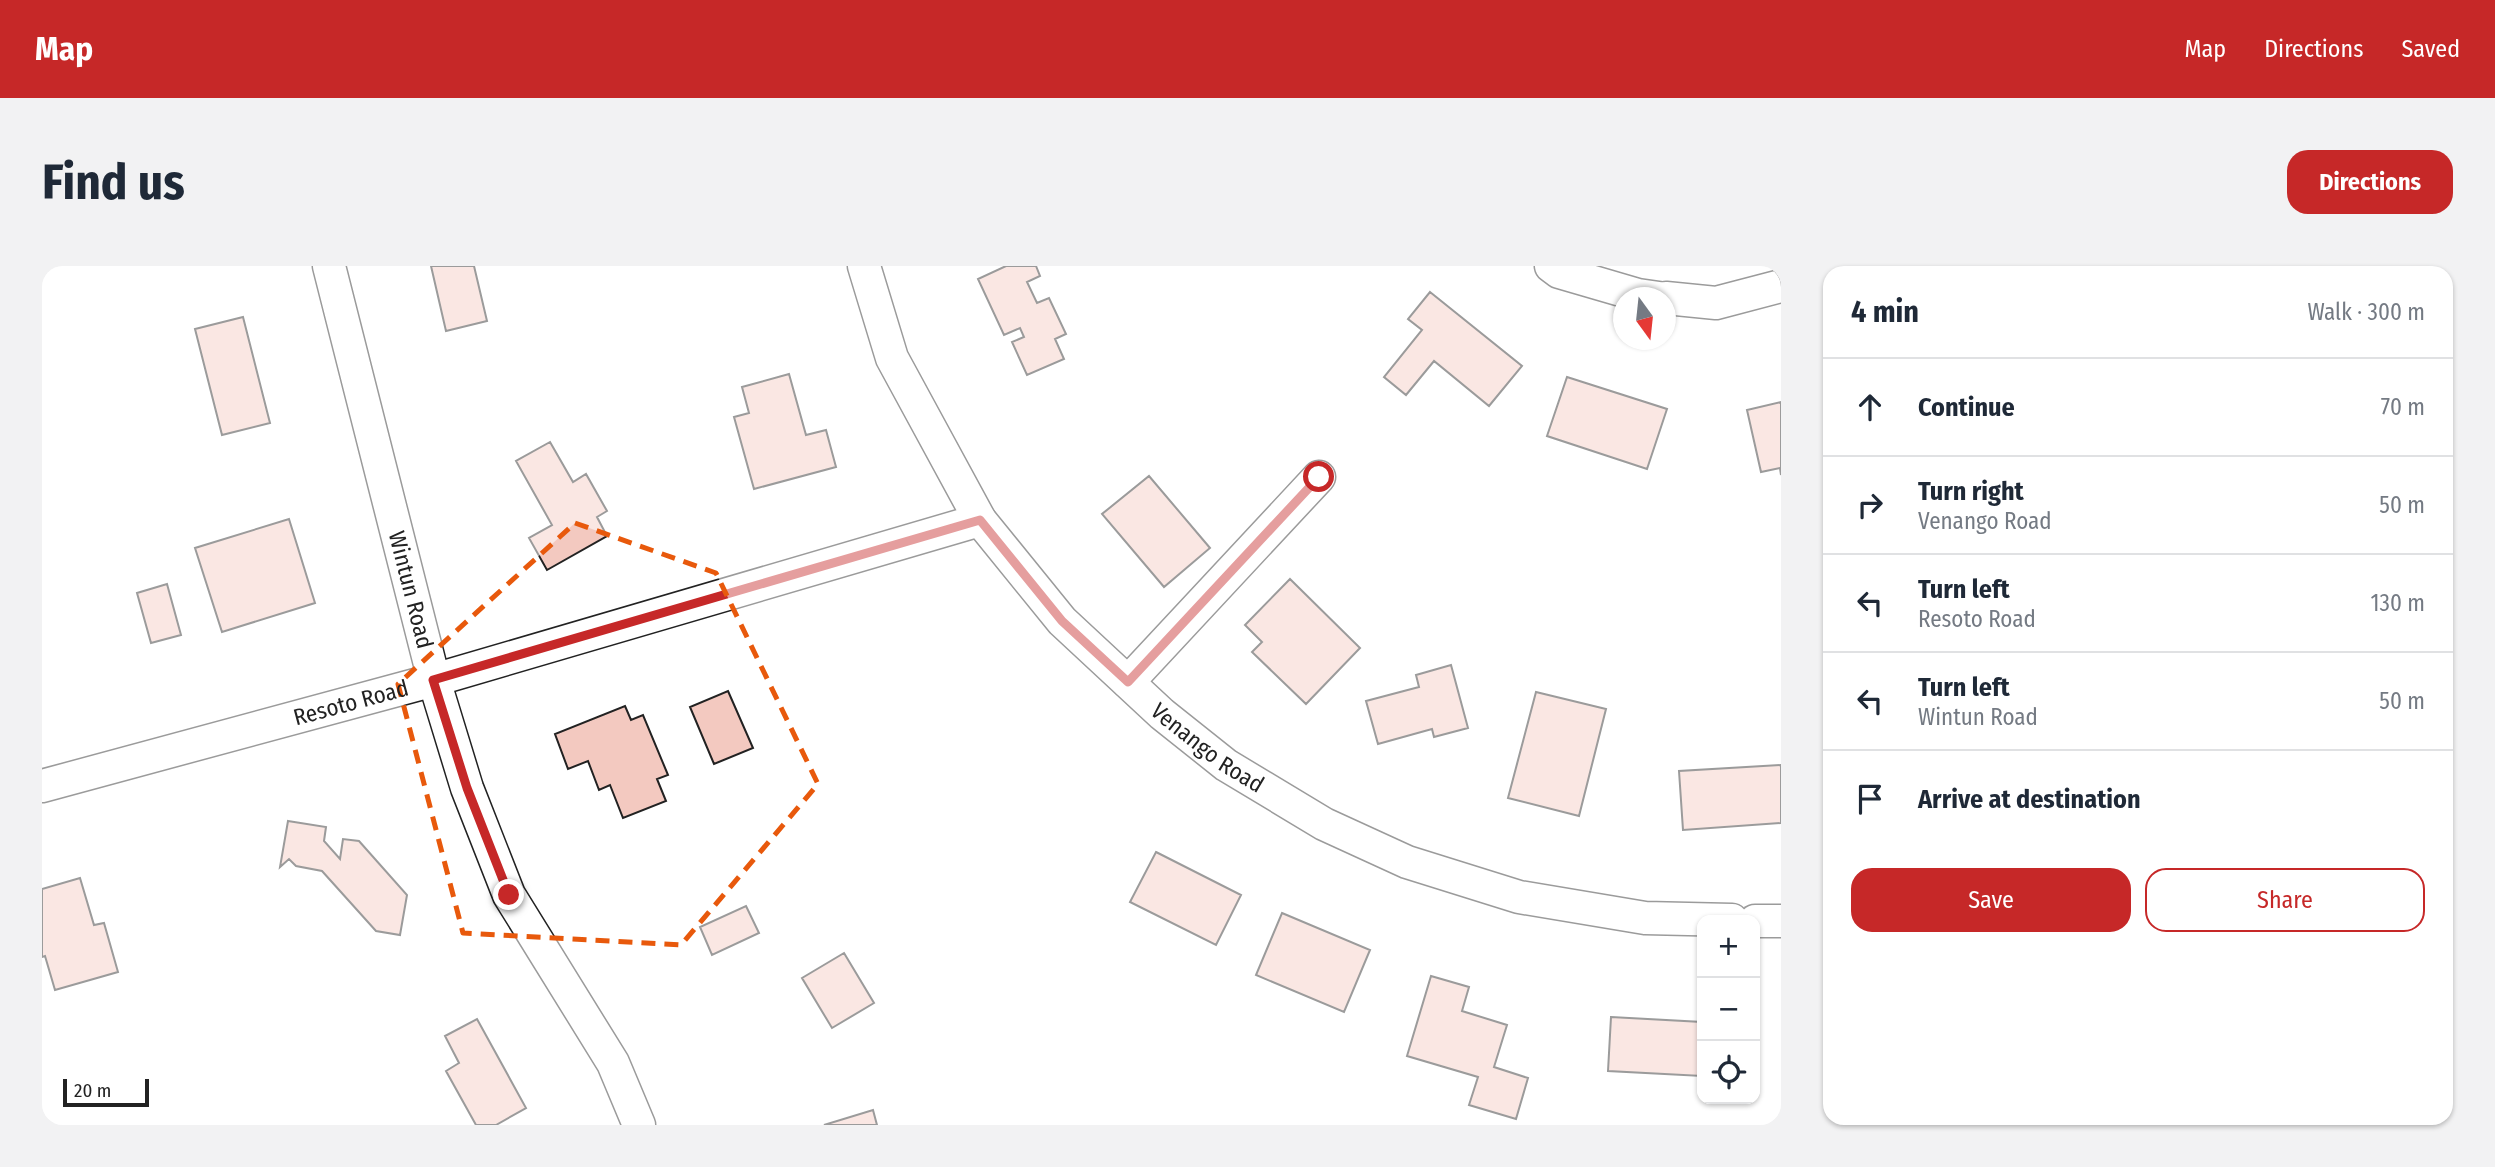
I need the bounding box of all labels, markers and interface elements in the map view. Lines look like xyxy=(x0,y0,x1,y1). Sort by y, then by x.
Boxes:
text: Map xyxy=(35,29,93,69)
text: Map xyxy=(2185,35,2226,63)
text: Directions xyxy=(2264,35,2363,63)
text: Saved xyxy=(2401,35,2460,63)
button: Directions xyxy=(2287,150,2453,214)
text: Find us xyxy=(42,153,185,212)
north arrow xyxy=(1613,287,1676,350)
text: 4 min xyxy=(1851,294,1919,330)
text: Walk · 300 m xyxy=(2308,298,2425,326)
icon: ahead xyxy=(1851,388,1889,426)
text: Continue xyxy=(1918,392,2015,423)
text: 70 m xyxy=(2381,393,2425,421)
route start xyxy=(1303,461,1334,492)
text: Turn right xyxy=(1918,476,2024,507)
icon: right xyxy=(1851,486,1889,524)
text: 50 m xyxy=(2379,491,2425,519)
text: Venango Road xyxy=(1918,507,2052,535)
street label: Wintun Road xyxy=(383,528,439,651)
text: Turn left xyxy=(1918,574,2010,605)
icon: left xyxy=(1851,584,1889,622)
text: 130 m xyxy=(2371,589,2425,617)
text: Resoto Road xyxy=(1918,605,2036,633)
text: Turn left xyxy=(1918,672,2010,703)
street label: Resoto Road xyxy=(290,674,411,731)
icon: left xyxy=(1851,682,1889,720)
text: 50 m xyxy=(2379,687,2425,715)
street label: Venango Road xyxy=(1145,697,1269,799)
text: Wintun Road xyxy=(1918,703,2038,731)
icon: arrive xyxy=(1851,780,1889,818)
text: Arrive at destination xyxy=(1918,784,2141,815)
button: Save xyxy=(1851,868,2131,932)
button: Share xyxy=(2145,868,2425,932)
route end xyxy=(493,879,524,910)
map controls xyxy=(1697,915,1760,1104)
button: + xyxy=(1697,915,1760,978)
button: − xyxy=(1697,978,1760,1041)
button: locate xyxy=(1697,1041,1760,1104)
scale bar xyxy=(63,1076,149,1108)
text: 20 m xyxy=(74,1079,111,1102)

